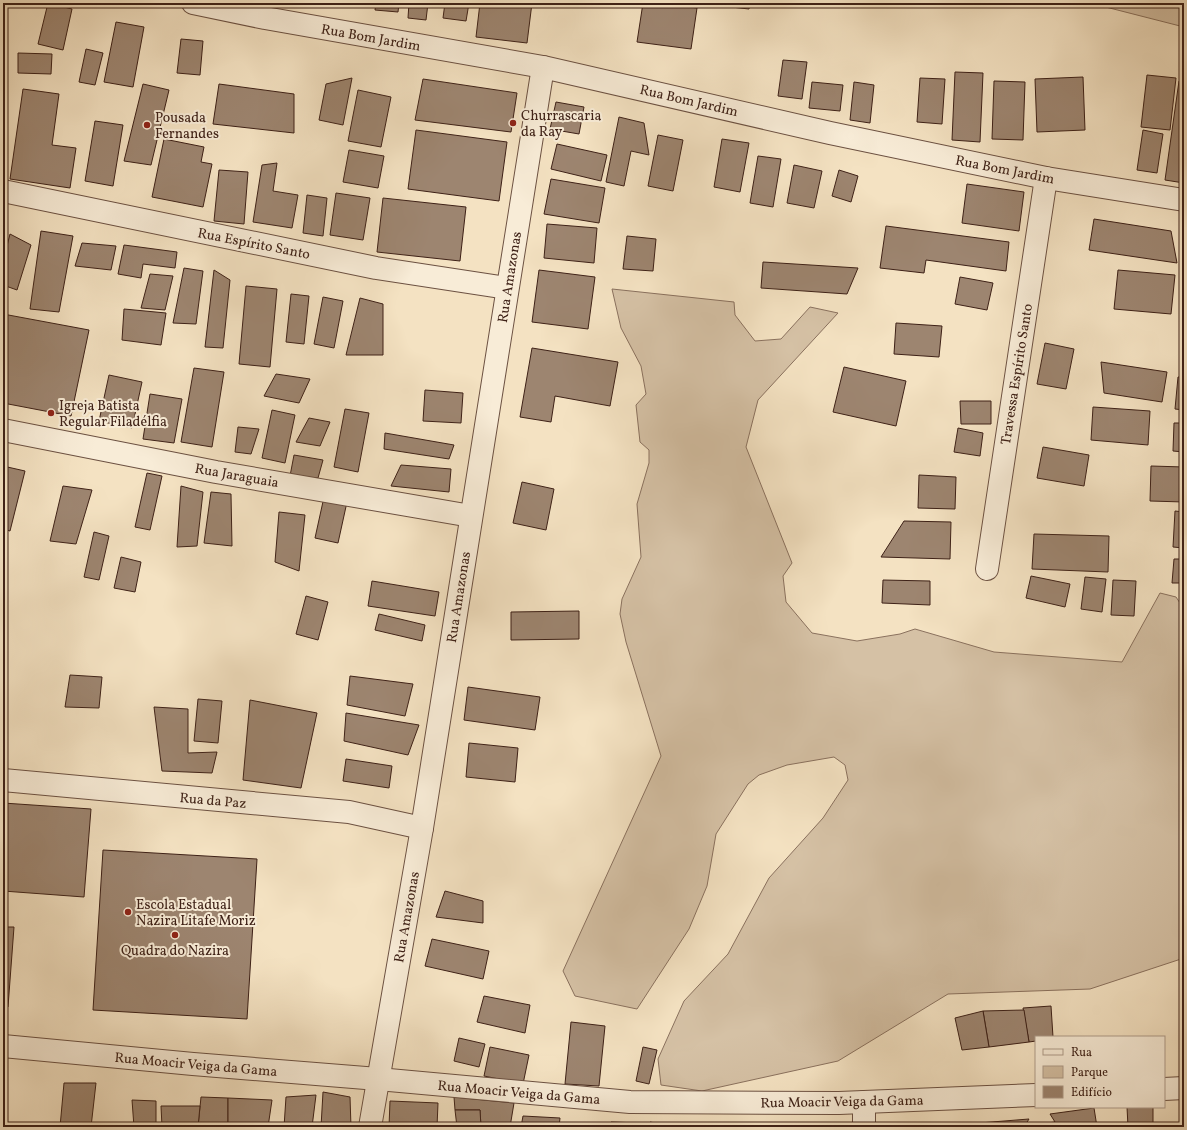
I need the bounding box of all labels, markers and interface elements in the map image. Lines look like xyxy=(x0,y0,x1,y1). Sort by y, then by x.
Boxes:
street label: Rua Bom Jardim xyxy=(320,20,422,57)
street label: Rua Bom Jardim xyxy=(638,81,740,122)
place label: Churrascaria da Ray xyxy=(521,107,601,142)
place label: Pousada Fernandes xyxy=(155,109,219,144)
marker: Churrascaria da Ray xyxy=(508,118,518,128)
marker: Pousada Fernandes xyxy=(142,120,152,130)
street label: Rua Bom Jardim xyxy=(954,152,1056,189)
street label: Rua Espírito Santo xyxy=(196,224,312,265)
street label: Rua Amazonas xyxy=(494,230,527,324)
street label: Travessa Espírito Santo xyxy=(997,302,1038,446)
place label: Igreja Batista Regular Filadélfia xyxy=(59,397,167,432)
marker: Igreja Batista Regular Filadélfia xyxy=(46,408,56,418)
street label: Rua Jaraguaia xyxy=(193,460,280,493)
street label: Rua Amazonas xyxy=(443,550,476,644)
street label: Rua da Paz xyxy=(179,789,247,814)
street label: Rua Amazonas xyxy=(390,870,425,964)
place label: Escola Estadual Nazira Litafe Moriz xyxy=(136,896,256,931)
marker: Escola Estadual Nazira Litafe Moriz xyxy=(123,907,133,917)
marker: Quadra do Nazira xyxy=(170,930,180,940)
place label: Quadra do Nazira xyxy=(121,942,229,961)
legend xyxy=(1035,1036,1165,1108)
text: Rua xyxy=(1071,1045,1092,1061)
street label: Rua Moacir Veiga da Gama xyxy=(114,1049,278,1082)
text: Parque xyxy=(1071,1065,1108,1081)
street label: Rua Moacir Veiga da Gama xyxy=(437,1077,601,1110)
text: Edifício xyxy=(1071,1085,1112,1101)
street label: Rua Moacir Veiga da Gama xyxy=(760,1092,924,1113)

